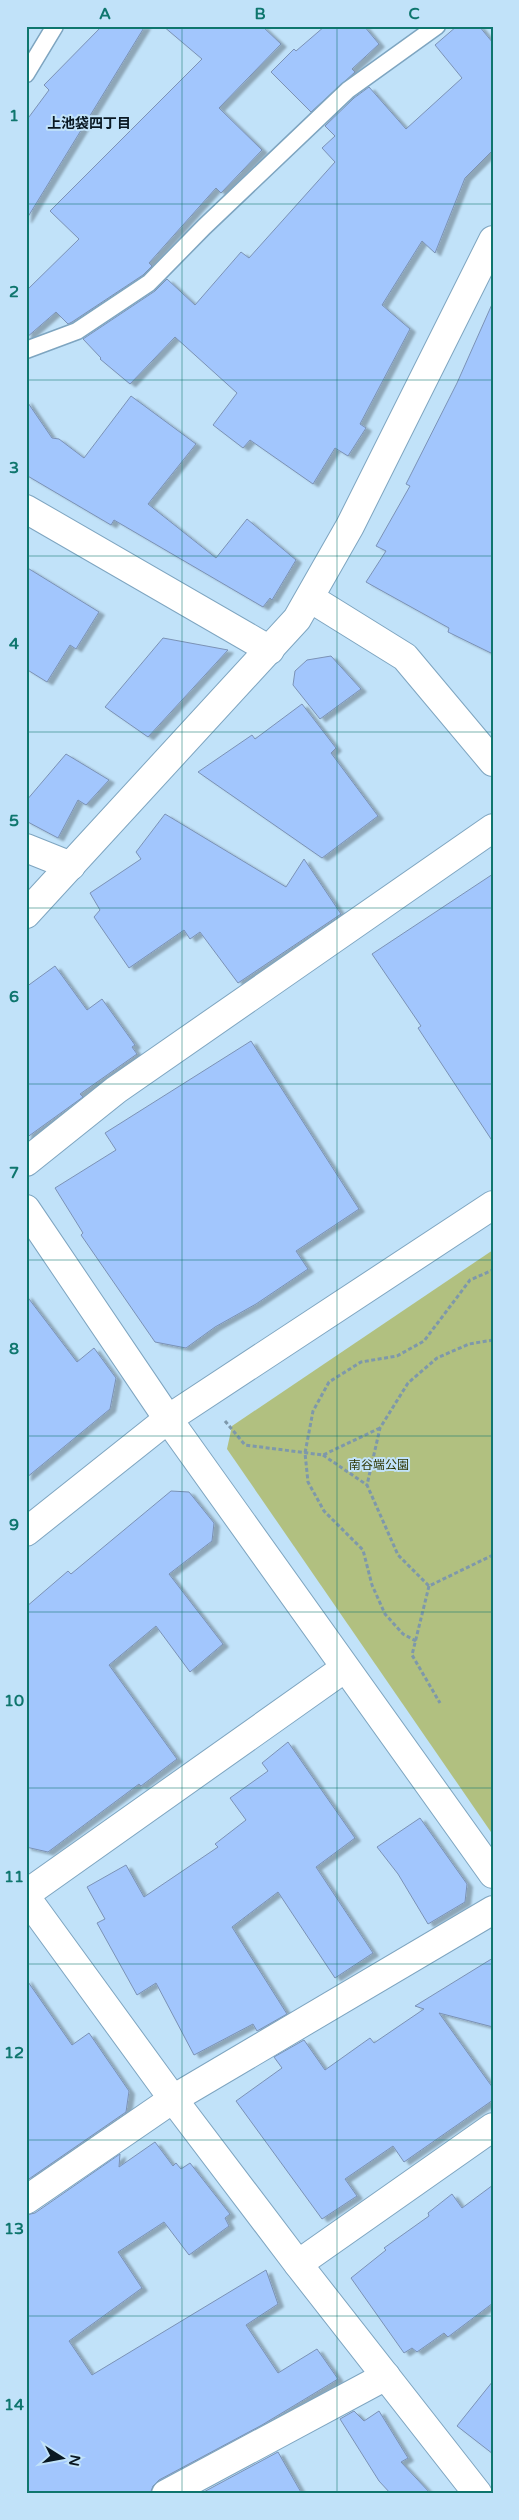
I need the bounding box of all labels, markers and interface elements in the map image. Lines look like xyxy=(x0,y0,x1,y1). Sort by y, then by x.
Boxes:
text: A xyxy=(99,4,111,24)
text: B xyxy=(254,4,266,24)
text: C xyxy=(408,4,420,24)
text: 1 xyxy=(9,106,19,126)
district label: 上池袋四丁目 xyxy=(47,115,131,132)
text: 2 xyxy=(9,282,19,302)
text: 3 xyxy=(9,458,19,478)
text: 4 xyxy=(9,634,19,654)
text: 5 xyxy=(9,811,19,831)
text: 6 xyxy=(9,987,19,1007)
text: 7 xyxy=(9,1163,19,1183)
text: 8 xyxy=(9,1339,19,1359)
park label: 南谷端公園 xyxy=(349,1458,409,1472)
text: 9 xyxy=(9,1515,19,1535)
text: 10 xyxy=(4,1691,24,1711)
text: 11 xyxy=(4,1867,24,1887)
text: 12 xyxy=(4,2043,24,2063)
text: 13 xyxy=(4,2219,24,2239)
text: 14 xyxy=(4,2395,24,2415)
north arrow xyxy=(38,2432,88,2482)
text: N xyxy=(65,2453,84,2468)

